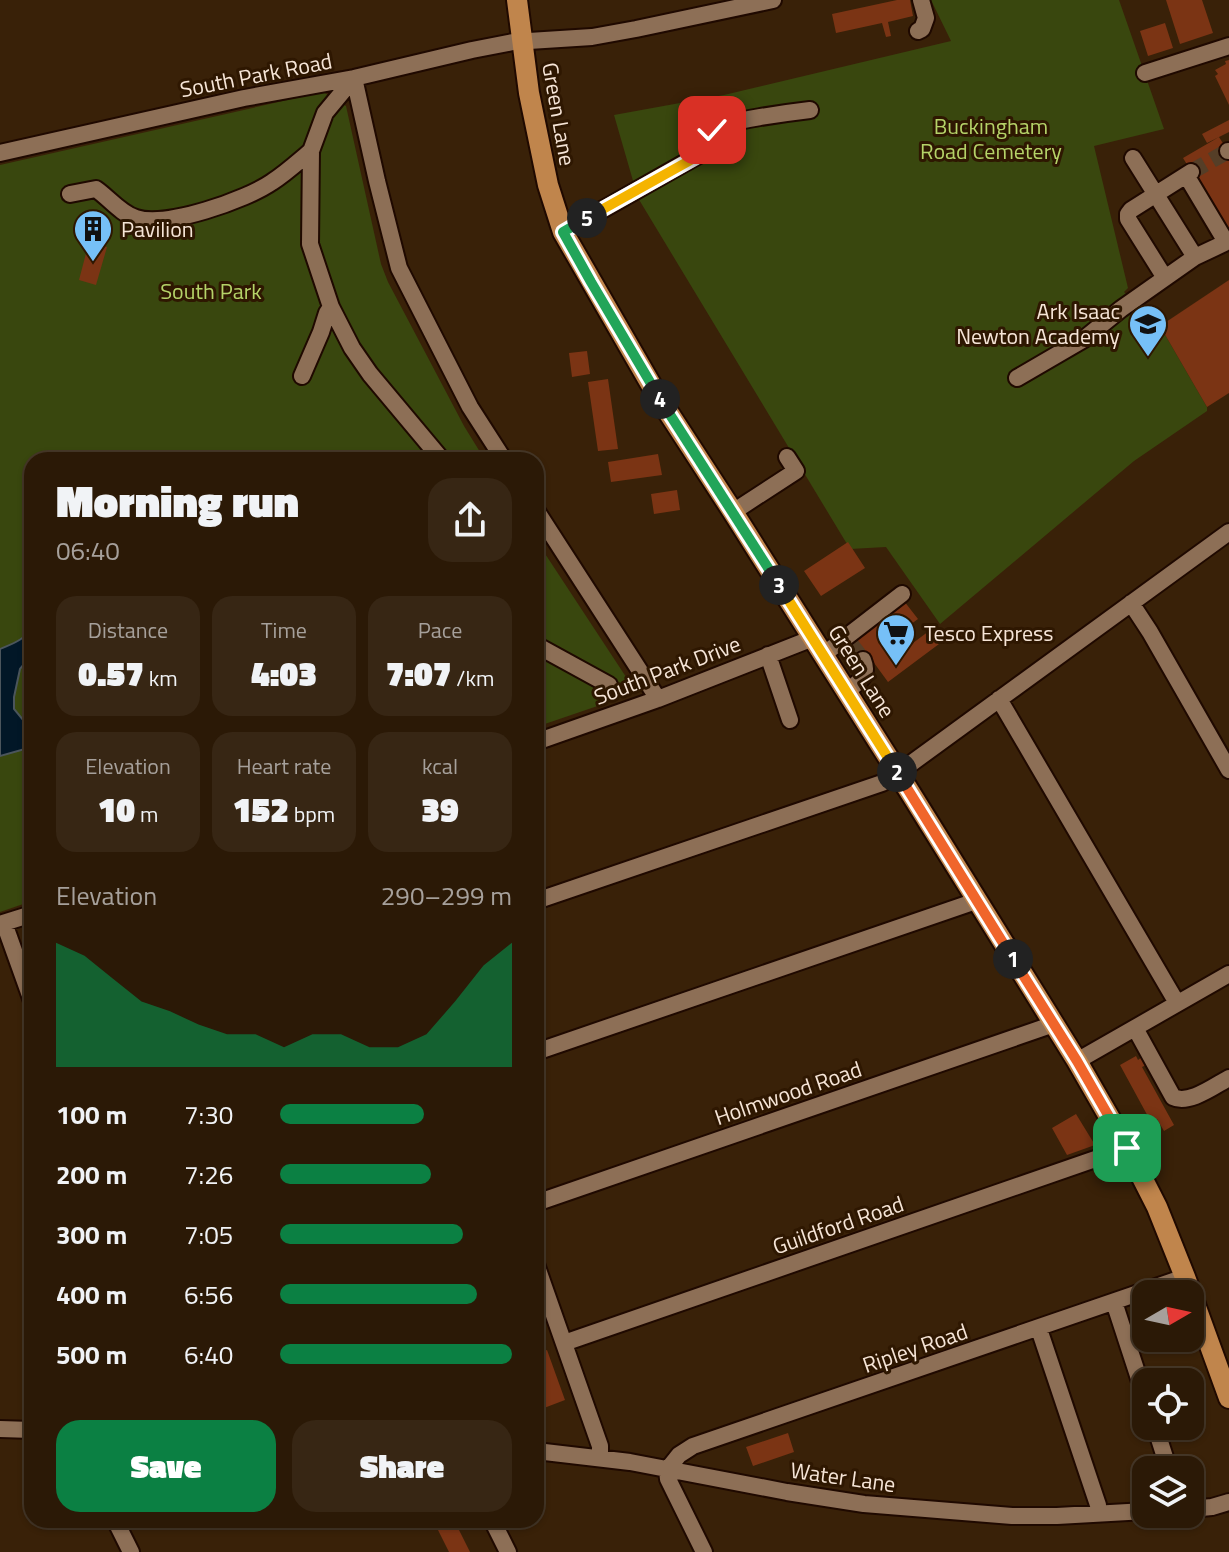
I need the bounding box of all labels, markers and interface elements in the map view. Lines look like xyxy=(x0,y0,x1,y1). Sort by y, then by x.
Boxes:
street label: South Park Road xyxy=(177,44,335,106)
street label: Green Lane xyxy=(533,60,585,168)
pin xyxy=(678,96,746,164)
icon: check xyxy=(690,108,734,152)
park label: Buckingham Road Cemetery xyxy=(920,109,1062,168)
pin: 5 xyxy=(567,198,607,238)
text: 5 xyxy=(581,201,593,235)
building icon: Pavilion xyxy=(72,208,114,263)
place label: Pavilion xyxy=(121,212,194,246)
park label: South Park xyxy=(160,274,262,308)
place label: Ark Isaac Newton Academy xyxy=(956,294,1120,353)
school or university icon: Ark Isaac Newton Academy xyxy=(1127,303,1169,358)
pin: 4 xyxy=(640,379,680,419)
text: 4 xyxy=(654,382,666,416)
text: Morning run xyxy=(56,467,299,534)
button: share xyxy=(428,478,512,562)
text: 06:40 xyxy=(56,531,120,570)
pin: 3 xyxy=(759,565,799,605)
text: 3 xyxy=(773,568,785,602)
supermarket icon: Tesco Express xyxy=(875,612,917,667)
text: Distance xyxy=(88,613,168,647)
text: Time xyxy=(261,613,307,647)
text: Pace xyxy=(418,613,462,647)
place label: Tesco Express xyxy=(924,616,1054,650)
street label: Green Lane xyxy=(820,618,904,724)
street label: South Park Drive xyxy=(589,626,745,714)
text: 0.57 xyxy=(78,647,144,699)
text: 4:03 xyxy=(251,647,317,699)
text: 7:07 xyxy=(386,647,452,699)
text: km xyxy=(144,661,178,695)
text: /km xyxy=(452,661,494,695)
text: Elevation xyxy=(85,749,171,783)
text: Heart rate xyxy=(237,749,331,783)
text: kcal xyxy=(422,749,458,783)
pin: 2 xyxy=(877,752,917,792)
text: 2 xyxy=(891,755,903,789)
text: 10 xyxy=(98,783,135,835)
text: 152 xyxy=(233,783,289,835)
text: 39 xyxy=(421,783,459,835)
text: m xyxy=(135,797,158,831)
text: bpm xyxy=(289,797,335,831)
text: Elevation xyxy=(56,876,157,915)
text: 290–299 m xyxy=(381,876,512,915)
pin: 1 xyxy=(993,939,1033,979)
text: 1 xyxy=(1007,942,1019,976)
street label: Holmwood Road xyxy=(710,1052,866,1134)
text: 100 m xyxy=(56,1095,127,1134)
text: 7:30 xyxy=(184,1095,233,1134)
pin xyxy=(1093,1114,1161,1182)
icon: arrive xyxy=(1105,1126,1149,1170)
text: 200 m xyxy=(56,1155,127,1194)
text: 7:26 xyxy=(184,1155,233,1194)
street label: Guildford Road xyxy=(768,1187,908,1263)
text: 300 m xyxy=(56,1215,127,1254)
text: 7:05 xyxy=(184,1215,233,1254)
text: 400 m xyxy=(56,1275,127,1314)
text: 6:56 xyxy=(184,1275,233,1314)
north arrow xyxy=(1132,1280,1204,1352)
map controls xyxy=(1132,1280,1204,1528)
street label: Ripley Road xyxy=(858,1314,972,1382)
text: 500 m xyxy=(56,1335,127,1374)
text: 6:40 xyxy=(184,1335,233,1374)
button: locate xyxy=(1132,1368,1204,1440)
button: Save xyxy=(56,1420,276,1512)
button: Share xyxy=(292,1420,512,1512)
street label: Water Lane xyxy=(788,1453,898,1501)
button: layers xyxy=(1132,1456,1204,1528)

